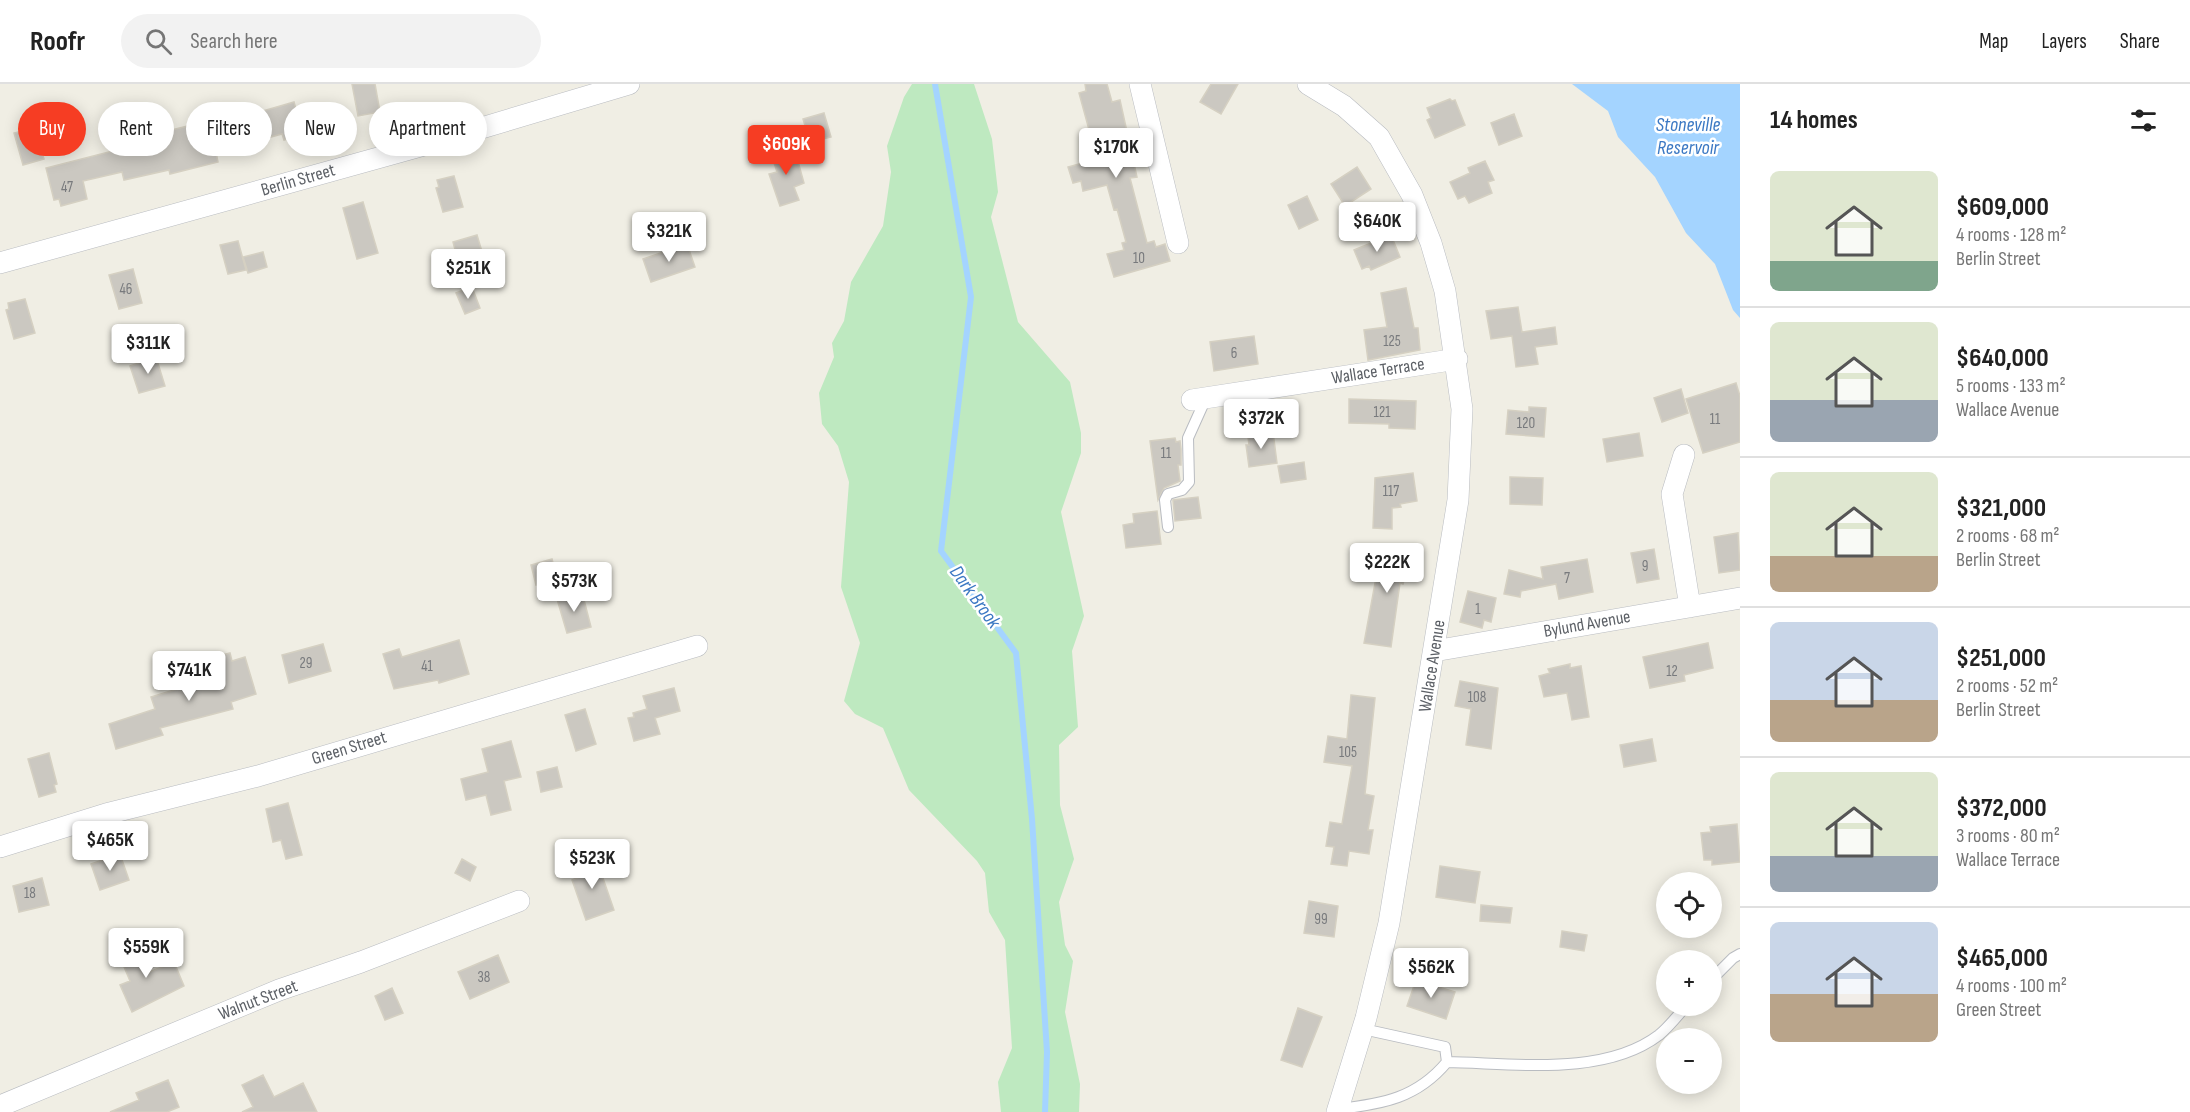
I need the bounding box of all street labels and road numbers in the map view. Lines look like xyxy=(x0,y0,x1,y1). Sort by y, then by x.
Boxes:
street label: Berlin Street xyxy=(259,159,338,201)
street label: Wallace Terrace xyxy=(1330,353,1426,389)
street label: Bylund Avenue xyxy=(1542,606,1632,642)
street label: Wallace Avenue xyxy=(1414,618,1450,714)
street label: Green Street xyxy=(309,727,389,769)
street label: Walnut Street xyxy=(215,975,301,1025)

